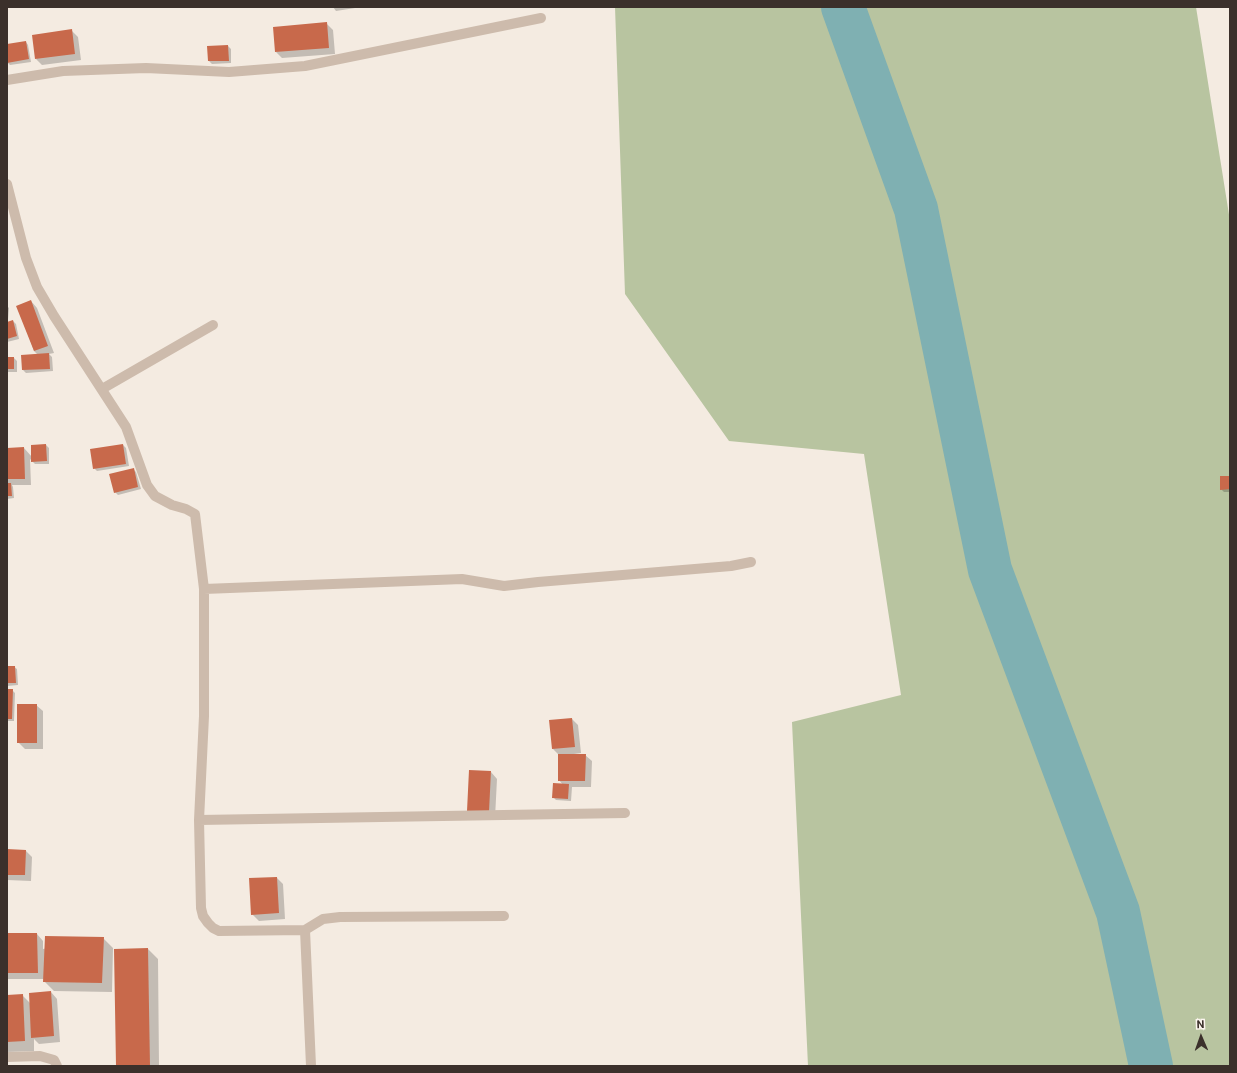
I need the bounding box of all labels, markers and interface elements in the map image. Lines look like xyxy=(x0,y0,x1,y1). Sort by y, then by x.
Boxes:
north arrow xyxy=(1181,1017,1221,1057)
text: N xyxy=(1196,1018,1205,1031)

